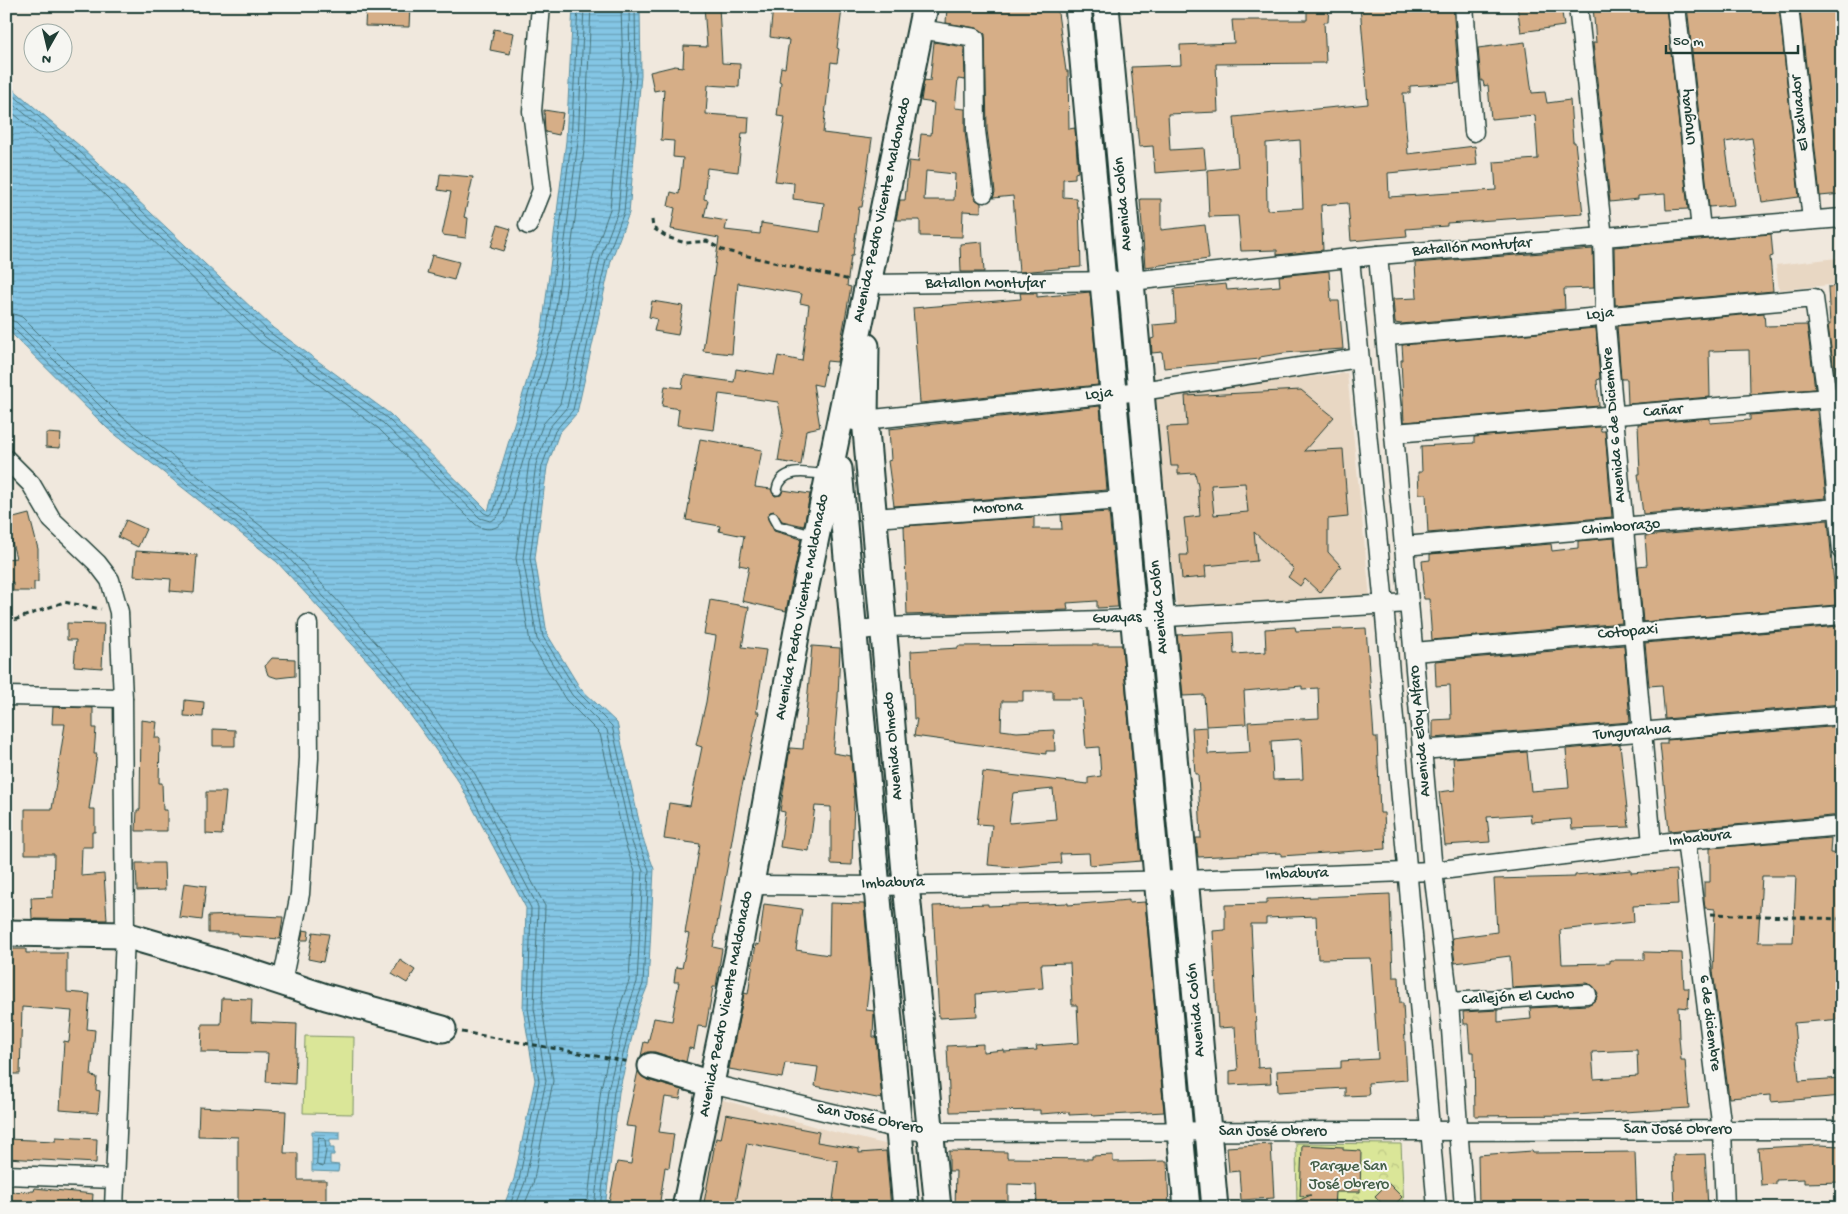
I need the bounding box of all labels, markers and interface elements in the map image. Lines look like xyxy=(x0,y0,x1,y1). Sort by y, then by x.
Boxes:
north arrow xyxy=(22,22,72,72)
scale bar xyxy=(1666,22,1798,54)
text: 50 m xyxy=(1673,33,1704,51)
text: N xyxy=(41,49,52,67)
street label: El Salvador xyxy=(1787,73,1814,152)
street label: Uruguay xyxy=(1677,88,1701,146)
street label: Avenida Pedro Vicente Maldonado xyxy=(850,96,916,324)
street label: Avenida Colón xyxy=(1110,156,1138,252)
street label: Batallón Montufar xyxy=(1411,234,1534,262)
street label: Batallon Montufar xyxy=(924,275,1046,294)
street label: Loja xyxy=(1585,304,1616,326)
street label: Avenida 6 de Diciembre xyxy=(1599,346,1631,504)
street label: Loja xyxy=(1084,384,1115,406)
street label: Cañar xyxy=(1642,401,1685,423)
street label: Avenida Pedro Vicente Maldonado xyxy=(772,492,834,722)
street label: Morona xyxy=(972,498,1025,520)
street label: Chimborazo xyxy=(1581,515,1661,541)
street label: Avenida Colón xyxy=(1146,559,1174,655)
street label: Guayas xyxy=(1092,609,1143,629)
street label: Cotopaxi xyxy=(1597,621,1659,645)
street label: Avenida Eloy Alfaro xyxy=(1406,664,1436,798)
street label: Avenida Olmedo xyxy=(880,691,908,801)
street label: Tungurahua xyxy=(1592,720,1672,746)
street label: Imbabura xyxy=(1668,826,1733,852)
street label: Imbabura xyxy=(1265,864,1330,886)
street label: Imbabura xyxy=(861,873,926,895)
street label: Avenida Pedro Vicente Maldonado xyxy=(696,889,758,1119)
street label: Avenida Colón xyxy=(1183,962,1211,1058)
street label: 6 de diciembre xyxy=(1694,974,1724,1073)
street label: Callejón El Cucho xyxy=(1461,986,1575,1010)
street label: San José Obrero xyxy=(815,1100,925,1140)
street label: San José Obrero xyxy=(1624,1121,1732,1140)
street label: San José Obrero xyxy=(1219,1123,1327,1142)
park label: Parque San José Obrero xyxy=(1309,1158,1389,1195)

